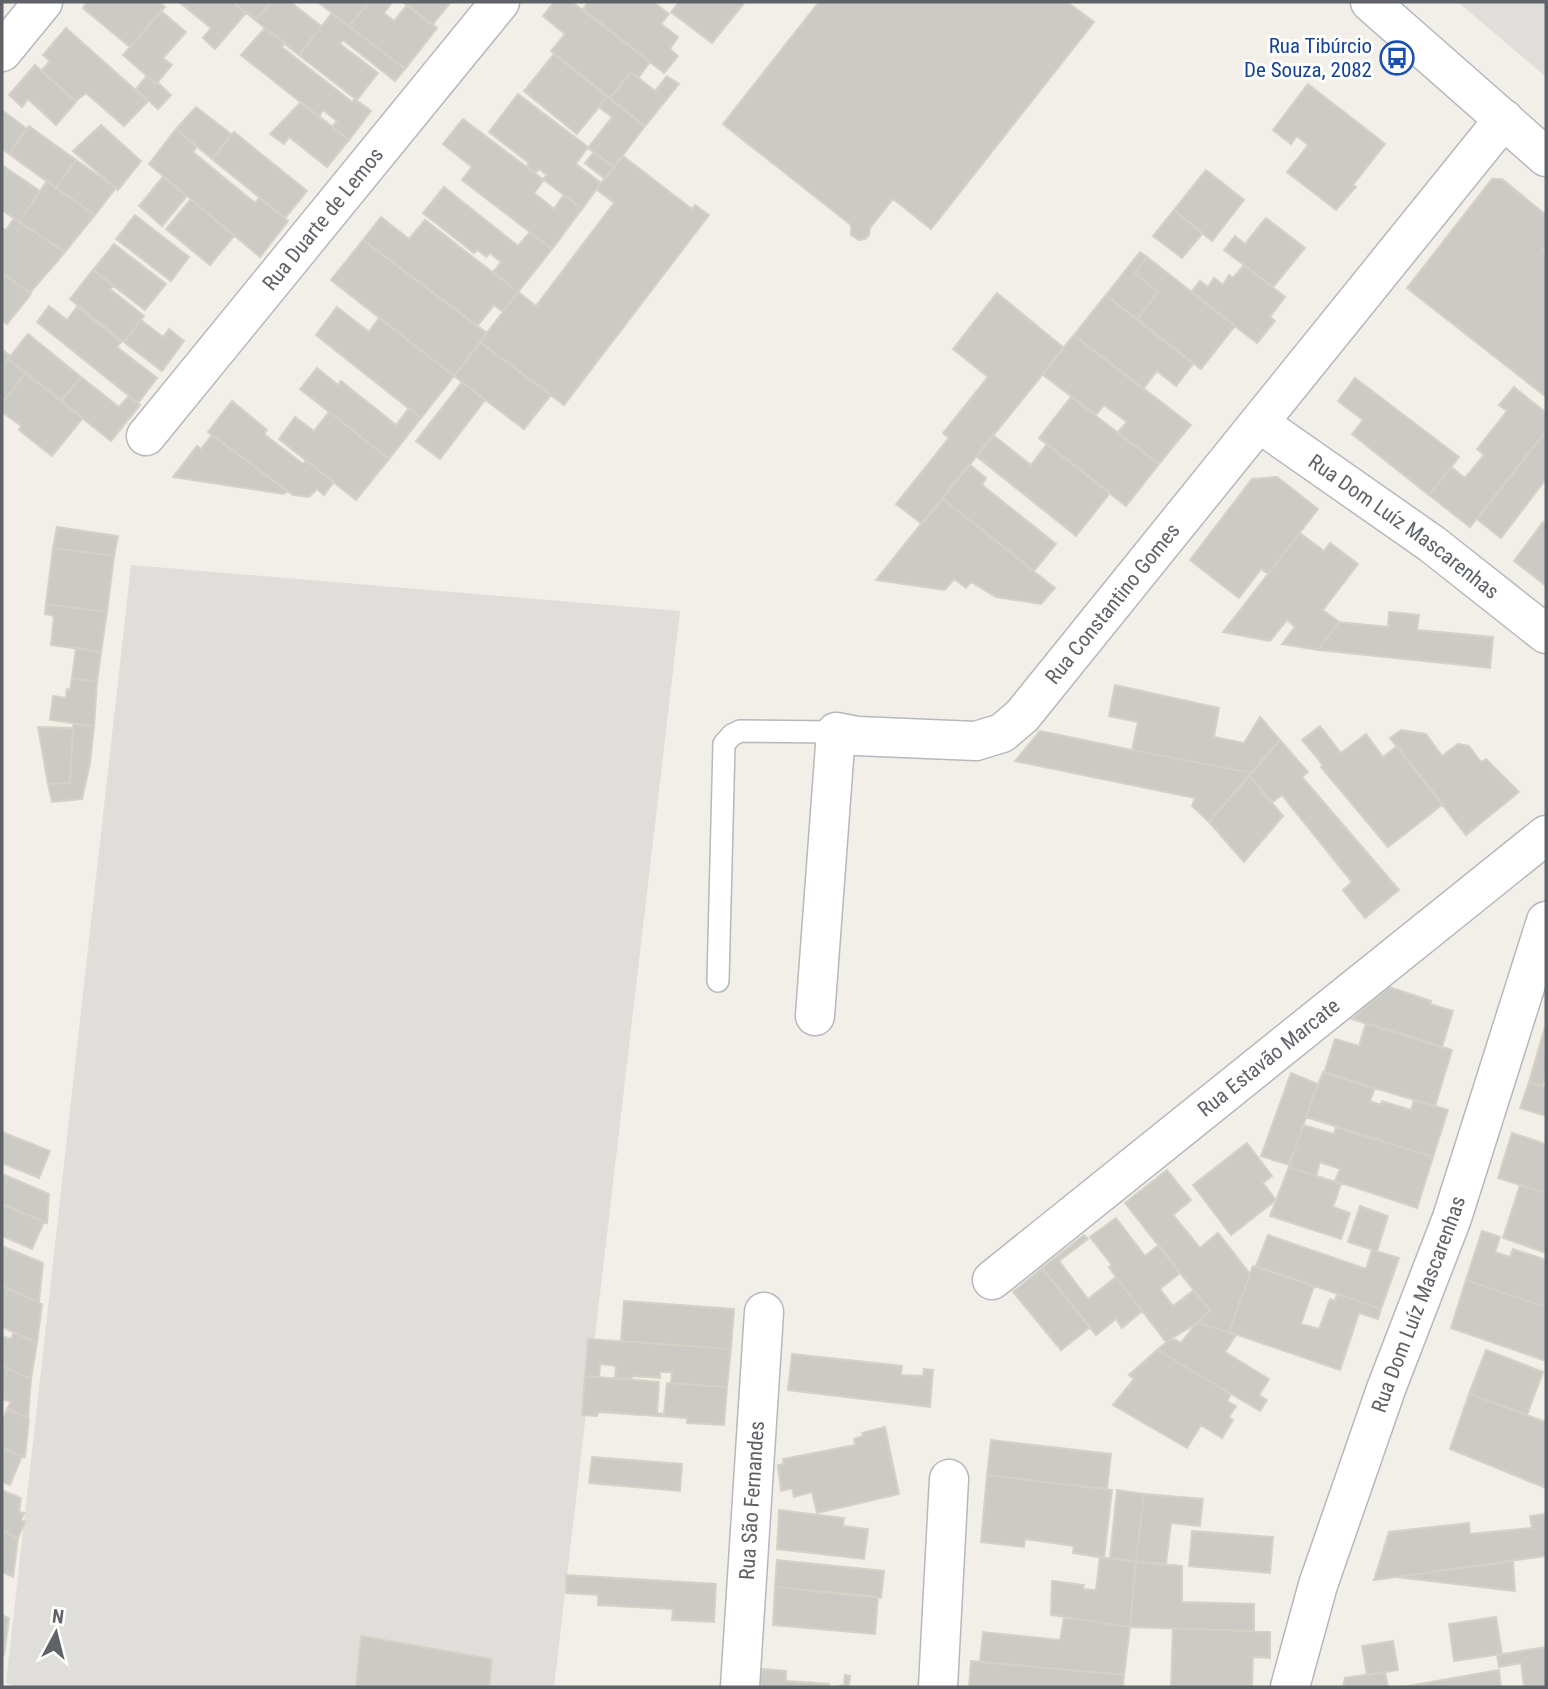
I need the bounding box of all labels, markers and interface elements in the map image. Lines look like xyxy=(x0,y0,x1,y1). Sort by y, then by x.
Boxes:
place label: Rua Tibúrcio De Souza, 2082 xyxy=(1244,34,1372,82)
bus stop icon: Rua Tibúrcio De Souza, 2082 xyxy=(1378,39,1416,77)
street label: Rua Duarte de Lemos xyxy=(258,143,388,295)
street label: Rua Dom Luíz Mascarenhas xyxy=(1304,449,1503,604)
street label: Rua Constantino Gomes xyxy=(1041,519,1185,689)
street label: Rua Estavão Marcate xyxy=(1193,994,1344,1122)
street label: Rua Dom Luíz Mascarenhas xyxy=(1367,1193,1470,1416)
street label: Rua São Fernandes xyxy=(735,1420,769,1580)
north arrow xyxy=(21,1598,91,1668)
text: N xyxy=(51,1604,65,1629)

